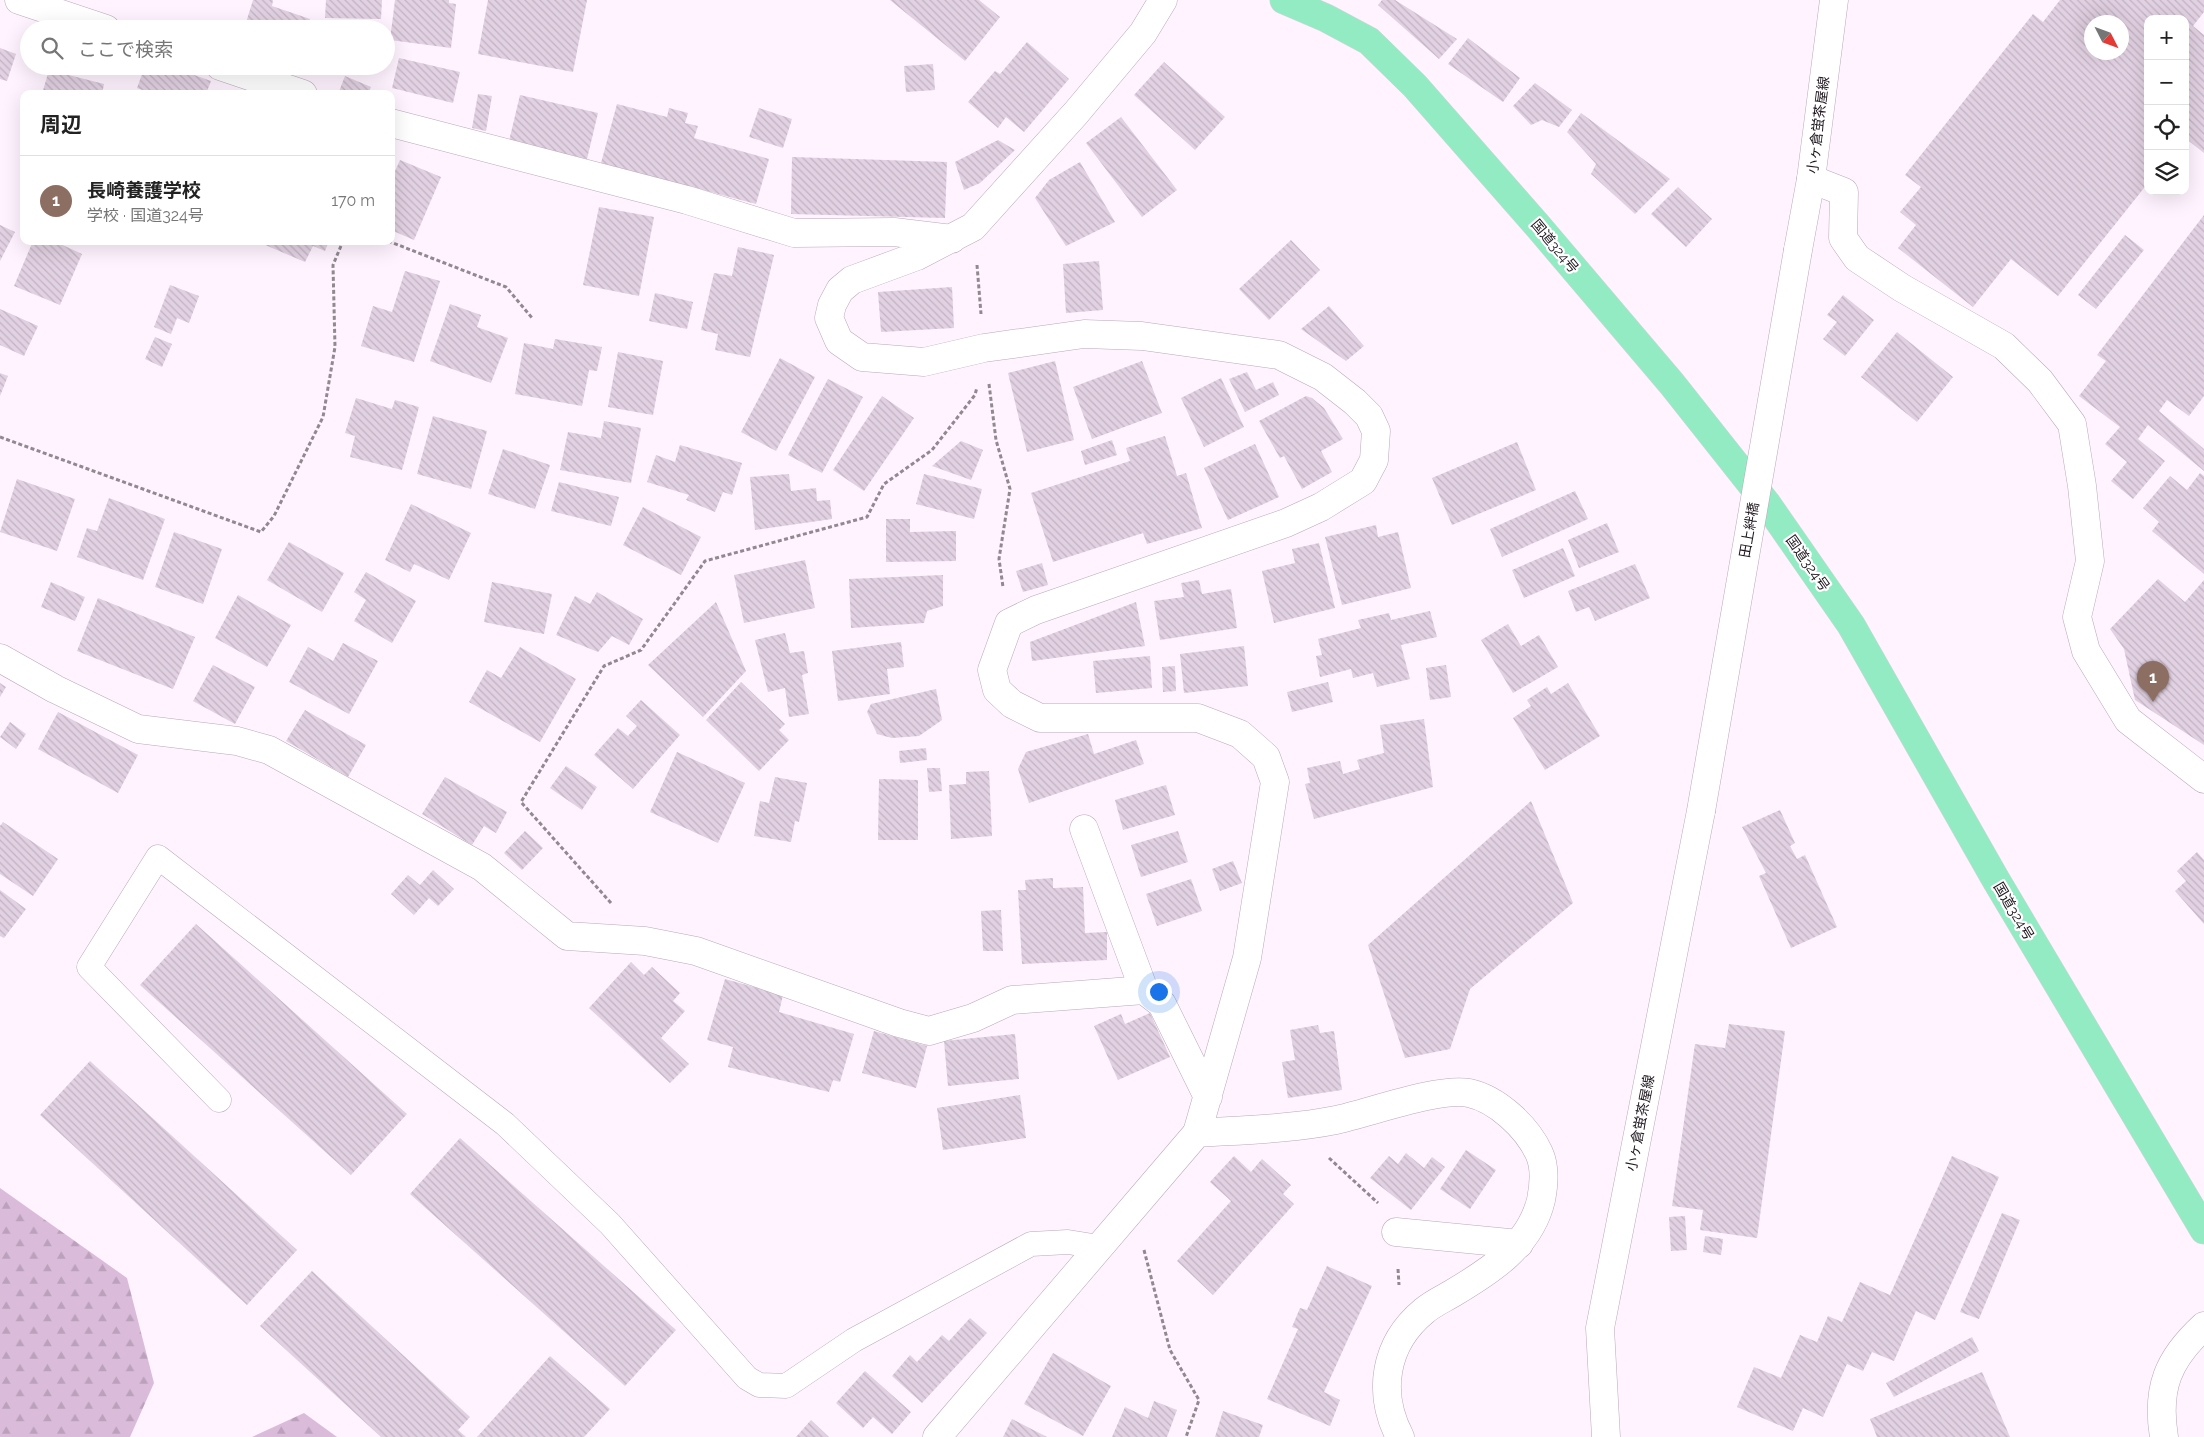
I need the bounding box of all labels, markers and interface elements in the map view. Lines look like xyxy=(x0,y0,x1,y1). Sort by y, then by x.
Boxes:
north arrow xyxy=(2084,15,2129,60)
map controls xyxy=(2144,15,2189,195)
button: + xyxy=(2144,15,2189,60)
search box xyxy=(20,20,395,75)
icon: search xyxy=(38,34,66,62)
text: ここで検索 xyxy=(78,38,173,60)
button: − xyxy=(2144,60,2189,105)
street label: 小ヶ倉蛍茶屋線 xyxy=(1804,75,1832,175)
button: locate xyxy=(2144,105,2189,150)
text: 周辺 xyxy=(40,112,82,137)
button: layers xyxy=(2144,150,2189,195)
text: 長崎養護学校 xyxy=(87,179,201,201)
text: 1 xyxy=(52,191,60,210)
text: 170 m xyxy=(331,191,375,210)
text: 学校 · 国道324号 xyxy=(87,206,204,225)
street label: 国道324号 xyxy=(1528,216,1582,276)
street label: 田上絆橋 xyxy=(1736,501,1762,559)
street label: 国道324号 xyxy=(1783,532,1833,594)
pin: 1 xyxy=(2137,661,2169,702)
street label: 国道324号 xyxy=(1991,879,2037,943)
your location xyxy=(1146,979,1172,1005)
street label: 小ヶ倉蛍茶屋線 xyxy=(1623,1073,1657,1173)

